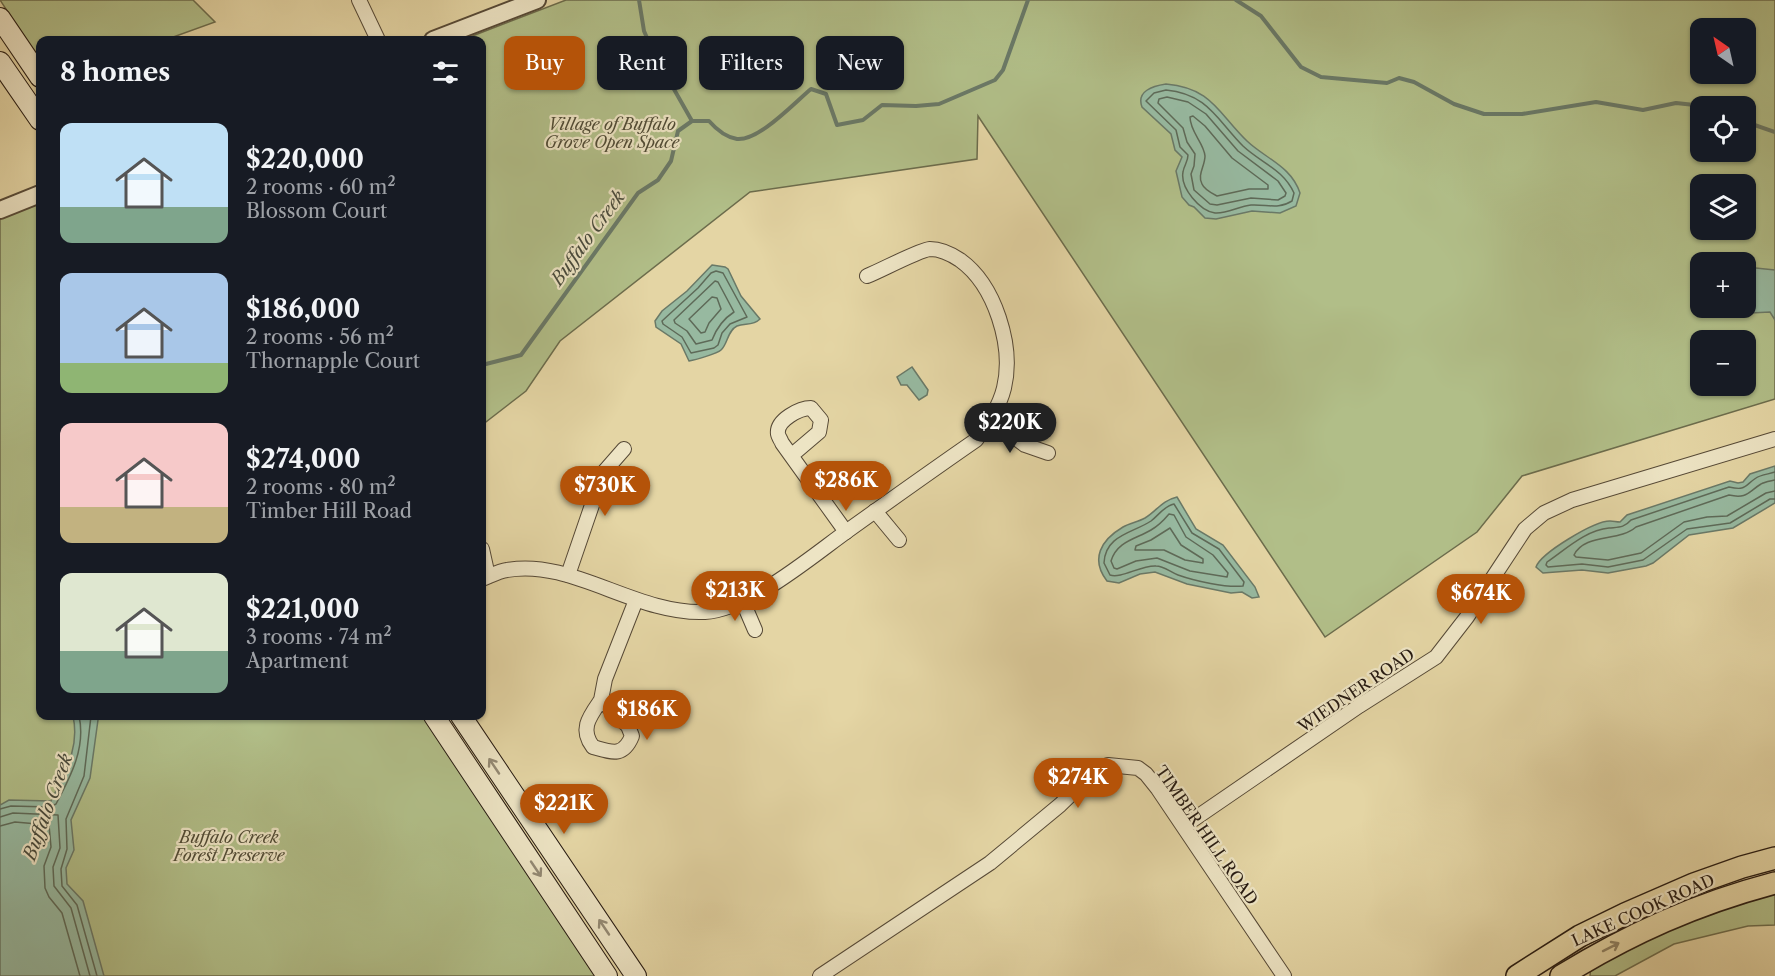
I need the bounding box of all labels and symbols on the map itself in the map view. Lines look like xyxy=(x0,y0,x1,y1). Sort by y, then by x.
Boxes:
north arrow xyxy=(1690,18,1756,84)
park label: Village of Buffalo Grove Open Space xyxy=(545,114,680,152)
water label: Buffalo Creek xyxy=(545,186,630,291)
pin: $220K xyxy=(968,403,1052,454)
pin: $286K xyxy=(804,461,888,512)
pin: $730K xyxy=(563,466,647,517)
pin: $213K xyxy=(693,571,777,622)
pin: $674K xyxy=(1439,574,1523,625)
street label: WIEDNER ROAD xyxy=(1293,644,1418,737)
pin: $186K xyxy=(605,690,689,741)
water label: Buffalo Creek xyxy=(18,750,78,865)
one-way arrow xyxy=(488,758,500,774)
pin: $274K xyxy=(1036,758,1120,809)
street label: TIMBER HILL ROAD xyxy=(1151,762,1263,908)
pin: $221K xyxy=(522,784,606,835)
park label: Buffalo Creek Forest Preserve xyxy=(172,827,286,865)
one-way arrow xyxy=(531,860,543,877)
street label: LAKE COOK ROAD xyxy=(1568,869,1718,951)
one-way arrow xyxy=(597,919,610,936)
one-way arrow xyxy=(1602,940,1620,952)

